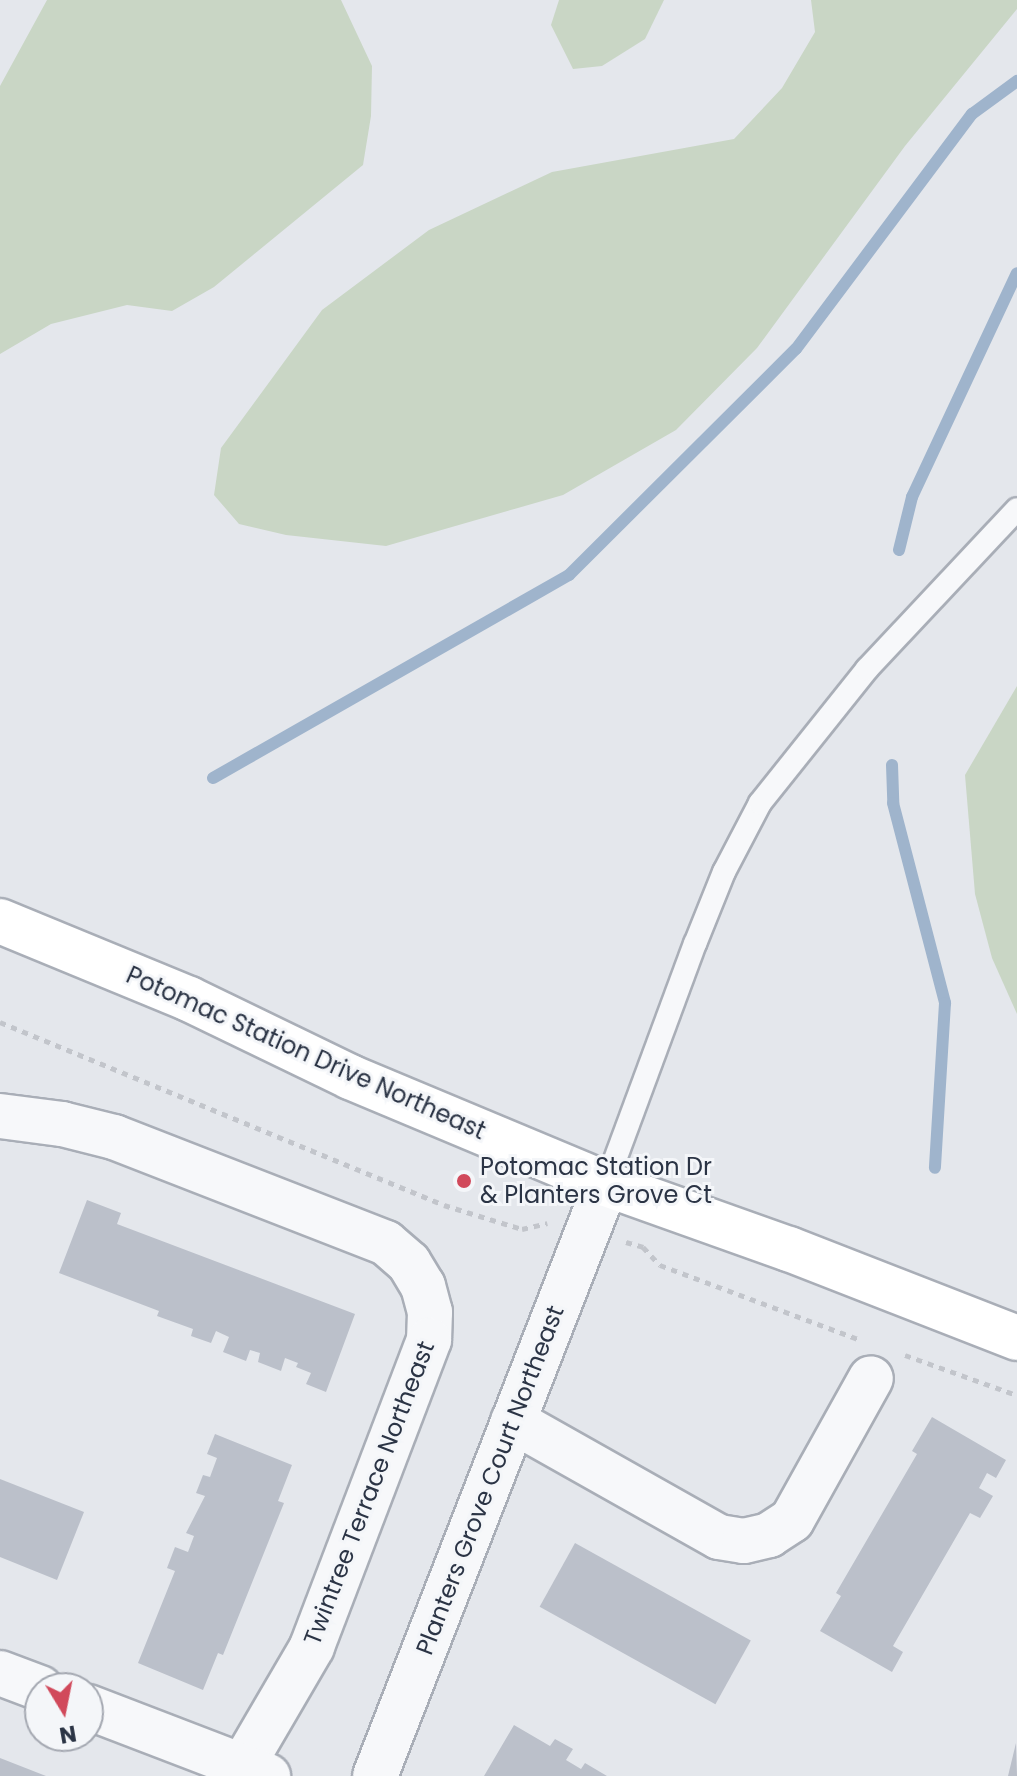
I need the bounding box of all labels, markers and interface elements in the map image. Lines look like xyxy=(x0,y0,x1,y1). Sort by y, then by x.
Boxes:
street label: Potomac Station Drive Northeast xyxy=(122,960,490,1146)
place label: Potomac Station Dr & Planters Grove Ct xyxy=(480,1153,712,1209)
marker: Potomac Station Dr & Planters Grove Ct xyxy=(455,1172,473,1190)
street label: Planters Grove Court Northeast xyxy=(410,1301,570,1659)
street label: Twintree Terrace Northeast xyxy=(298,1337,440,1649)
north arrow xyxy=(24,1672,104,1752)
text: N xyxy=(57,1717,79,1751)

